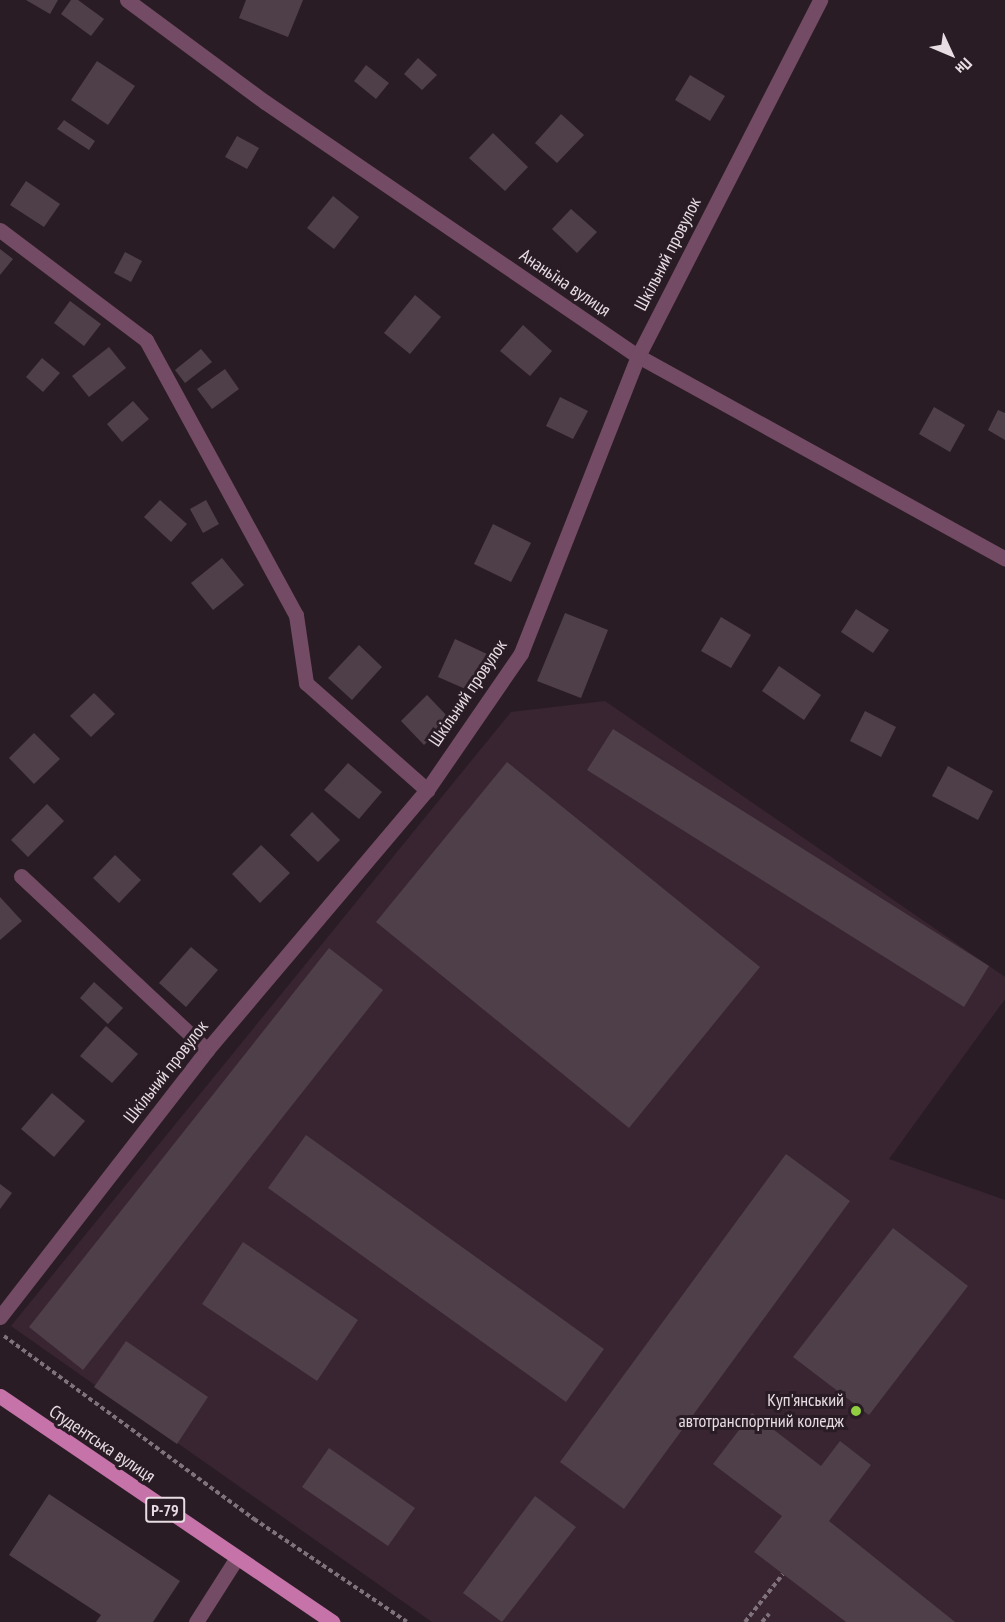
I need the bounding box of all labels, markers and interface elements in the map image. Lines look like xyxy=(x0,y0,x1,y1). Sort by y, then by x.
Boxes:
north arrow xyxy=(921,24,981,84)
text: Пн xyxy=(951,54,977,79)
street label: Шкільний провулок xyxy=(630,194,706,314)
street label: Ананьїна вулиця xyxy=(515,245,615,321)
street label: Шкільний провулок xyxy=(424,635,512,751)
street label: Шкільний провулок xyxy=(119,1016,213,1128)
place label: Куп'янський автотранспортний коледж xyxy=(678,1390,844,1432)
street label: Студентська вулиця xyxy=(45,1401,159,1487)
marker: Куп'янський автотранспортний коледж xyxy=(849,1404,863,1418)
road number: Р-79 xyxy=(144,1497,186,1523)

